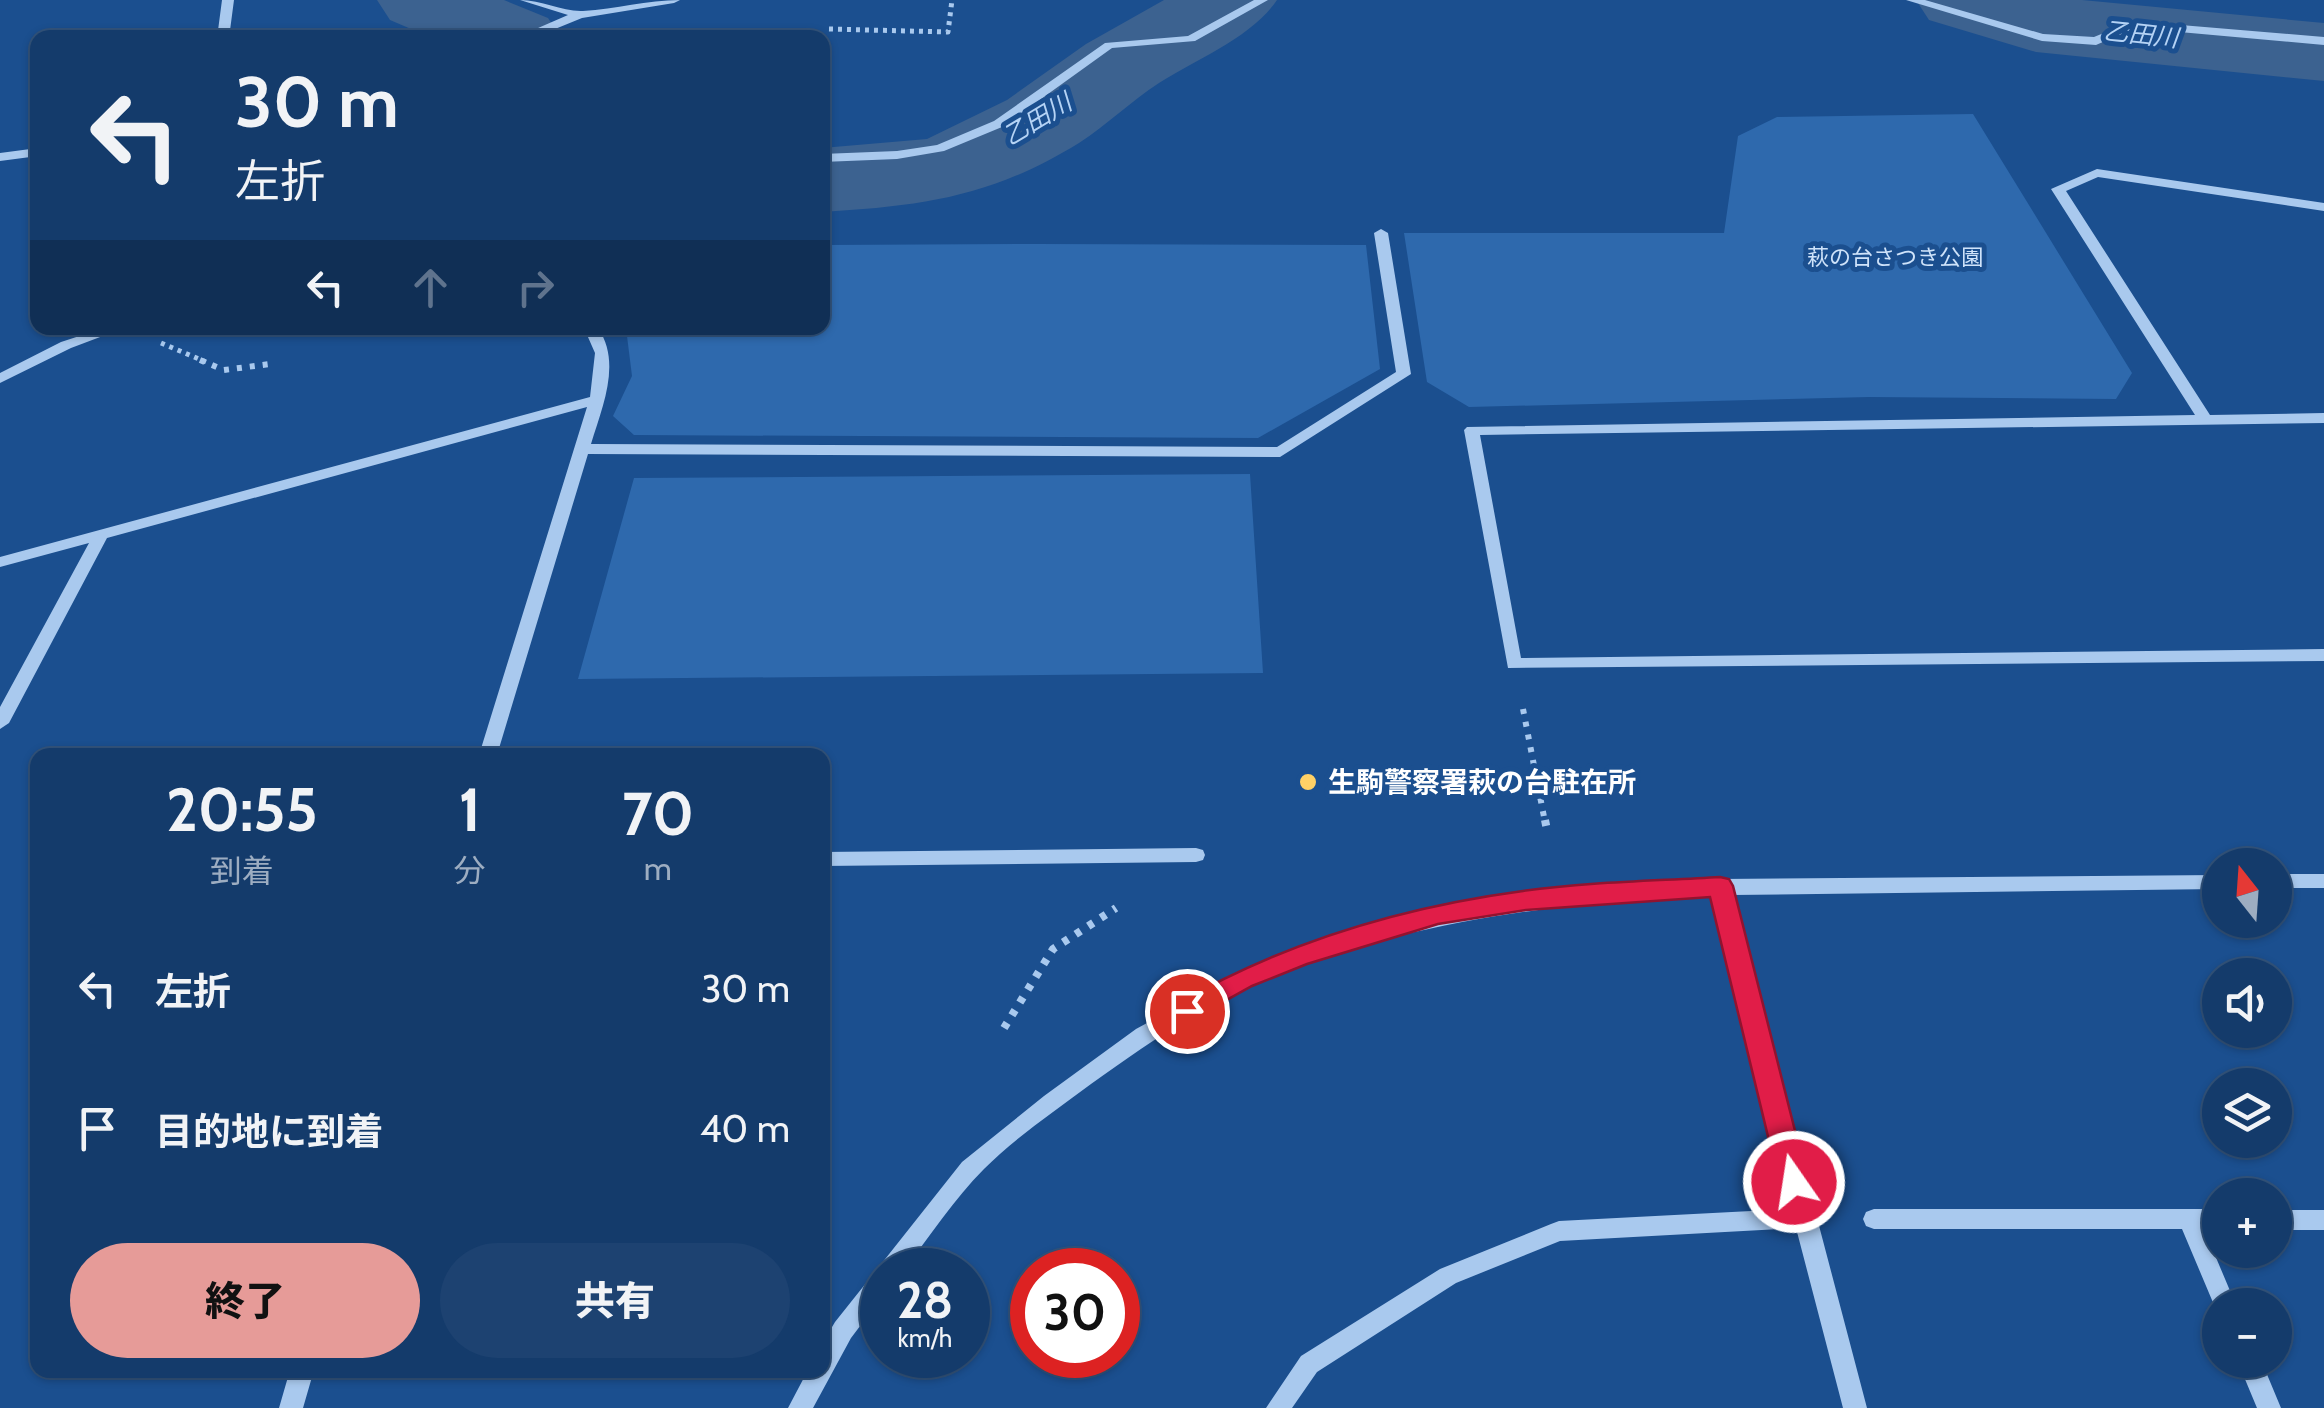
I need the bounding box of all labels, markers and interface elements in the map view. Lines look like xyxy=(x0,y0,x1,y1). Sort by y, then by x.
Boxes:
water label: 乙田川 xyxy=(2102,15,2183,53)
text: 30 m xyxy=(235,59,399,145)
icon: left xyxy=(70,70,200,200)
water label: 乙田川 xyxy=(997,85,1079,151)
text: 左折 xyxy=(235,154,325,208)
park label: 萩の台さつき公園 xyxy=(1807,244,1983,271)
icon: left xyxy=(298,260,353,315)
icon: ahead xyxy=(403,260,458,315)
icon: right xyxy=(508,260,563,315)
place label: 生駒警察署萩の台駐在所 xyxy=(1328,765,1636,799)
marker: 生駒警察署萩の台駐在所 xyxy=(1297,771,1319,793)
text: 20:55 xyxy=(166,773,318,846)
text: 1 xyxy=(459,773,481,846)
text: 70 xyxy=(622,777,694,850)
north arrow xyxy=(2202,848,2292,938)
map controls xyxy=(2202,848,2292,1378)
text: m xyxy=(644,849,672,888)
text: 到着 xyxy=(210,851,274,890)
text: 分 xyxy=(454,851,486,890)
button: sound xyxy=(2202,958,2292,1048)
icon: left xyxy=(70,961,125,1016)
text: 30 m xyxy=(701,965,790,1012)
text: 左折 xyxy=(155,968,231,1015)
pin xyxy=(1145,969,1230,1054)
icon: arrive xyxy=(1160,984,1215,1039)
button: layers xyxy=(2202,1068,2292,1158)
icon: arrive xyxy=(70,1101,125,1156)
text: 40 m xyxy=(700,1105,790,1152)
text: 目的地に到着 xyxy=(155,1108,383,1155)
position arrow xyxy=(1742,1130,1846,1234)
button: + xyxy=(2202,1178,2292,1268)
button: 終了 xyxy=(70,1243,420,1358)
button: 共有 xyxy=(440,1243,790,1358)
speed limit sign: 30 xyxy=(1010,1248,1140,1378)
text: 28 xyxy=(897,1270,953,1331)
button: − xyxy=(2202,1288,2292,1378)
text: km/h xyxy=(898,1323,952,1353)

